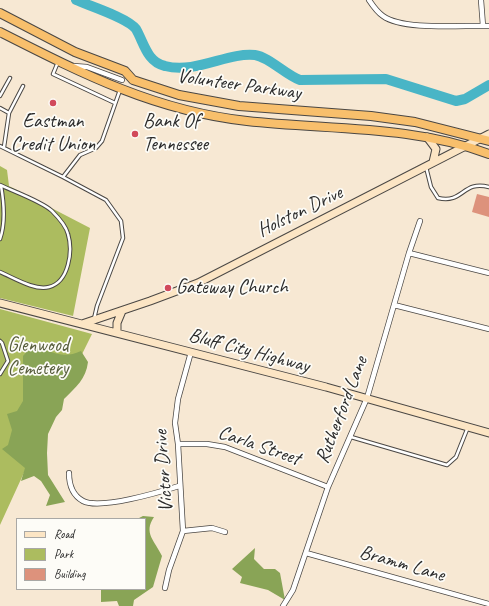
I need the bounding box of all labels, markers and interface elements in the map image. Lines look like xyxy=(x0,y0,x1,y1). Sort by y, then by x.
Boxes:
street label: Volunteer Parkway xyxy=(176,64,302,106)
marker: Eastman Credit Union xyxy=(48,98,58,108)
place label: Eastman Credit Union xyxy=(11,110,95,157)
place label: Bank Of Tennessee xyxy=(143,110,208,157)
marker: Bank Of Tennessee xyxy=(130,129,140,139)
street label: Holston Drive xyxy=(253,181,347,243)
place label: Gateway Church xyxy=(176,276,288,300)
marker: Gateway Church xyxy=(163,283,173,293)
street label: Bluff City Highway xyxy=(186,323,312,379)
park label: Glenwood Cemetery xyxy=(7,334,69,381)
street label: Rutherford Lane xyxy=(311,353,373,467)
street label: Carla Street xyxy=(215,421,303,471)
street label: Victor Drive xyxy=(149,429,179,513)
legend xyxy=(16,518,146,590)
text: Road xyxy=(54,526,74,542)
street label: Bramm Lane xyxy=(357,540,447,588)
text: Park xyxy=(54,546,73,562)
text: Building xyxy=(54,566,86,582)

